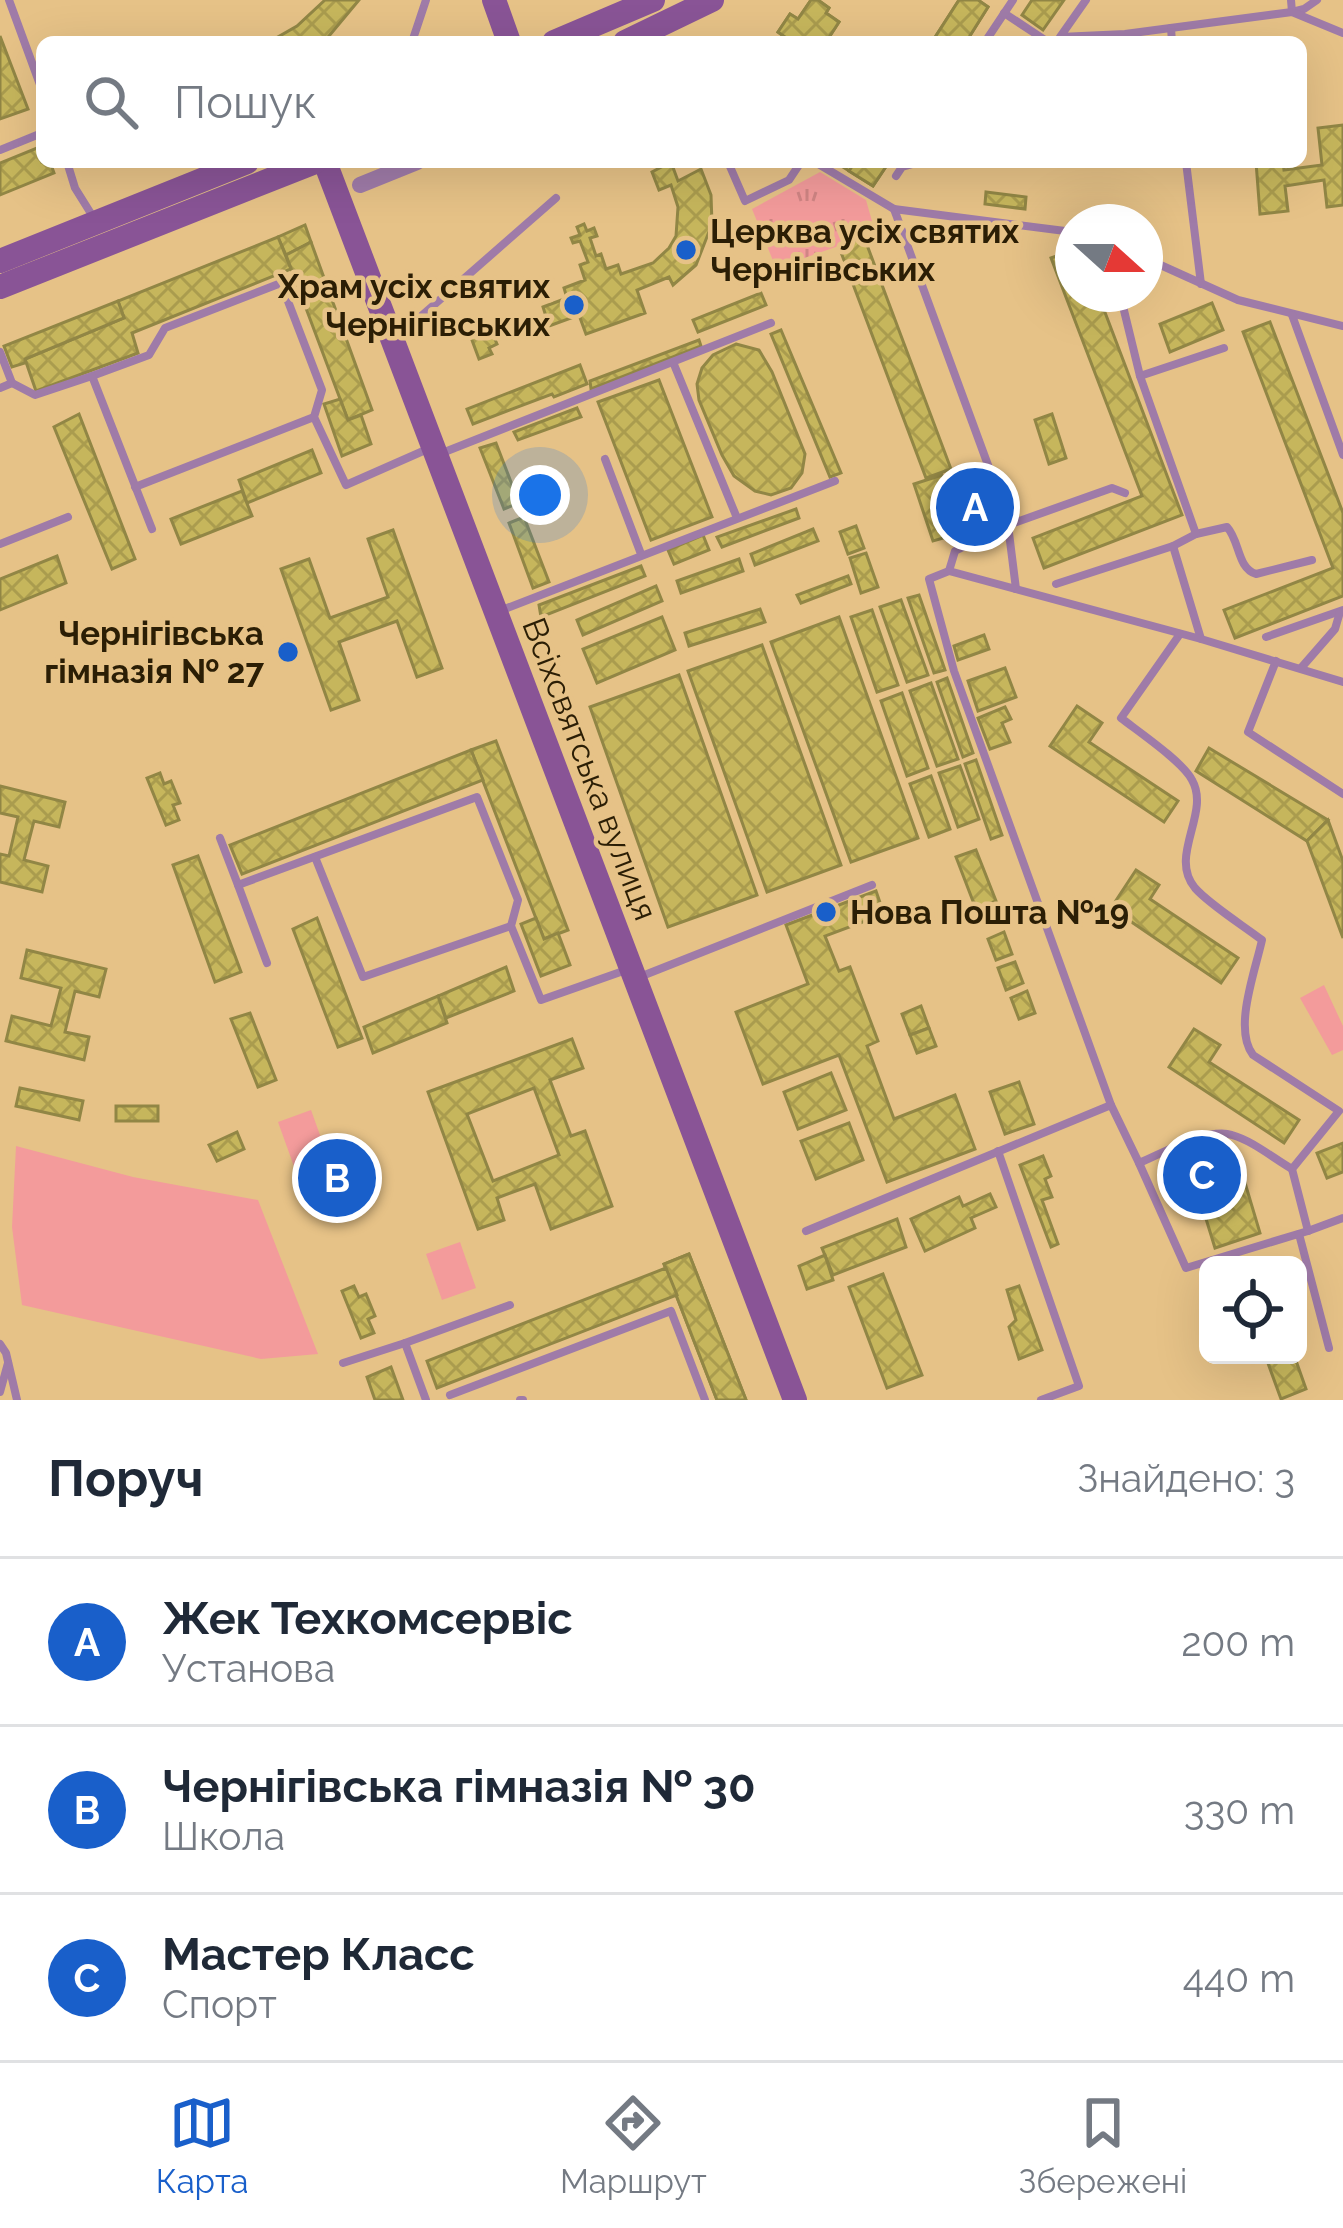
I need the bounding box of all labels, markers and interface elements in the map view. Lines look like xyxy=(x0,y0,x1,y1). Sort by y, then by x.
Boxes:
search box xyxy=(36,36,1307,168)
icon: search xyxy=(78,69,144,135)
text: Пошук xyxy=(174,76,317,129)
north arrow xyxy=(1055,204,1163,312)
place label: Церква усіх святих Чернігівських xyxy=(710,212,1019,289)
marker: Церква усіх святих Чернігівських xyxy=(673,237,699,263)
place label: Храм усіх святих Чернігівських xyxy=(277,267,550,344)
marker: Храм усіх святих Чернігівських xyxy=(561,292,587,318)
pin: A xyxy=(936,462,1014,552)
your location xyxy=(510,465,570,525)
street label: Всіхсвятська вулиця xyxy=(514,612,666,926)
place label: Чернігівська гімназія № 27 xyxy=(44,614,264,691)
marker: Чернігівська гімназія № 27 xyxy=(275,639,301,665)
place label: Нова Пошта №19 xyxy=(850,893,1129,932)
marker: Нова Пошта №19 xyxy=(813,899,839,925)
pin: C xyxy=(1163,1130,1241,1220)
pin: B xyxy=(298,1133,376,1223)
map controls xyxy=(1199,1256,1307,1364)
button: locate xyxy=(1199,1256,1307,1364)
text: Поруч xyxy=(48,1448,203,1508)
text: Знайдено: 3 xyxy=(1077,1455,1295,1501)
text: Жек Техкомсервіс xyxy=(162,1592,573,1645)
text: A xyxy=(74,1619,100,1665)
text: 200 m xyxy=(1181,1619,1295,1665)
text: Установа xyxy=(162,1645,335,1691)
text: Чернігівська гімназія № 30 xyxy=(162,1760,756,1813)
text: B xyxy=(74,1787,100,1833)
text: 330 m xyxy=(1184,1787,1295,1833)
text: Школа xyxy=(162,1813,285,1859)
text: Мастер Класс xyxy=(162,1928,475,1981)
text: C xyxy=(74,1955,100,2001)
text: 440 m xyxy=(1183,1955,1295,2001)
text: Спорт xyxy=(162,1981,277,2027)
tab: Карта xyxy=(156,2090,249,2201)
tab: Маршрут xyxy=(560,2090,707,2201)
tab: Збережені xyxy=(1018,2090,1187,2201)

